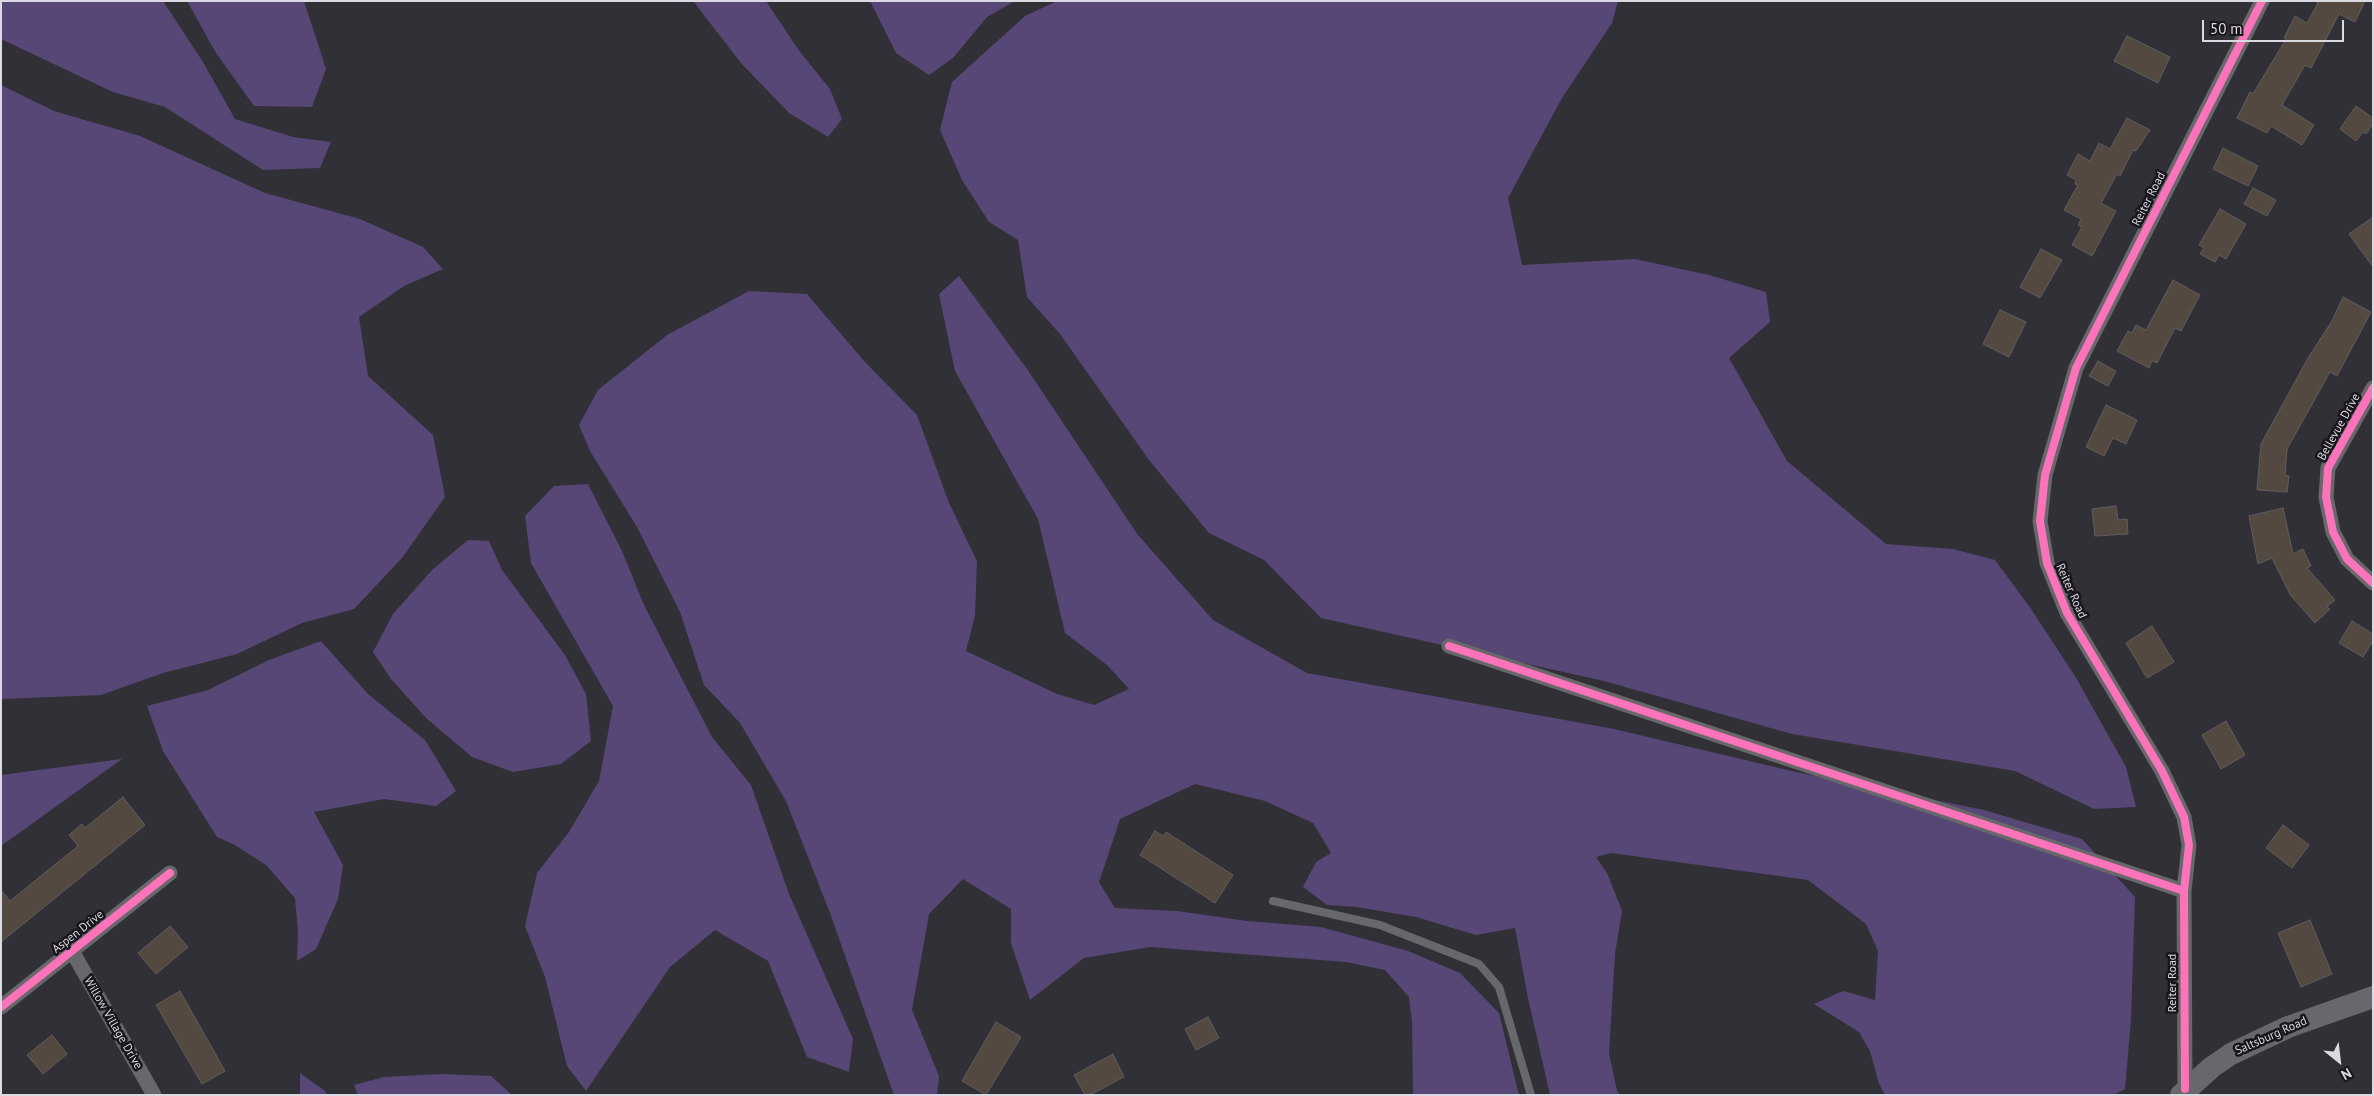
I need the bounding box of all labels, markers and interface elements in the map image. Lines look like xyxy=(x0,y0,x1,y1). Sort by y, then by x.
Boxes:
scale bar xyxy=(2204,10,2346,42)
text: 50 m xyxy=(2210,19,2243,38)
street label: Reiter Road xyxy=(2129,170,2169,228)
street label: Bellevue Drive xyxy=(2315,391,2363,463)
street label: Reiter Road xyxy=(2053,561,2089,621)
street label: Aspen Drive xyxy=(49,907,107,957)
street label: Reiter Road xyxy=(2166,954,2180,1012)
street label: Willow Village Drive xyxy=(81,974,145,1072)
street label: Saltsburg Road xyxy=(2233,1014,2309,1058)
north arrow xyxy=(2314,1036,2364,1086)
text: N xyxy=(2338,1064,2355,1084)

